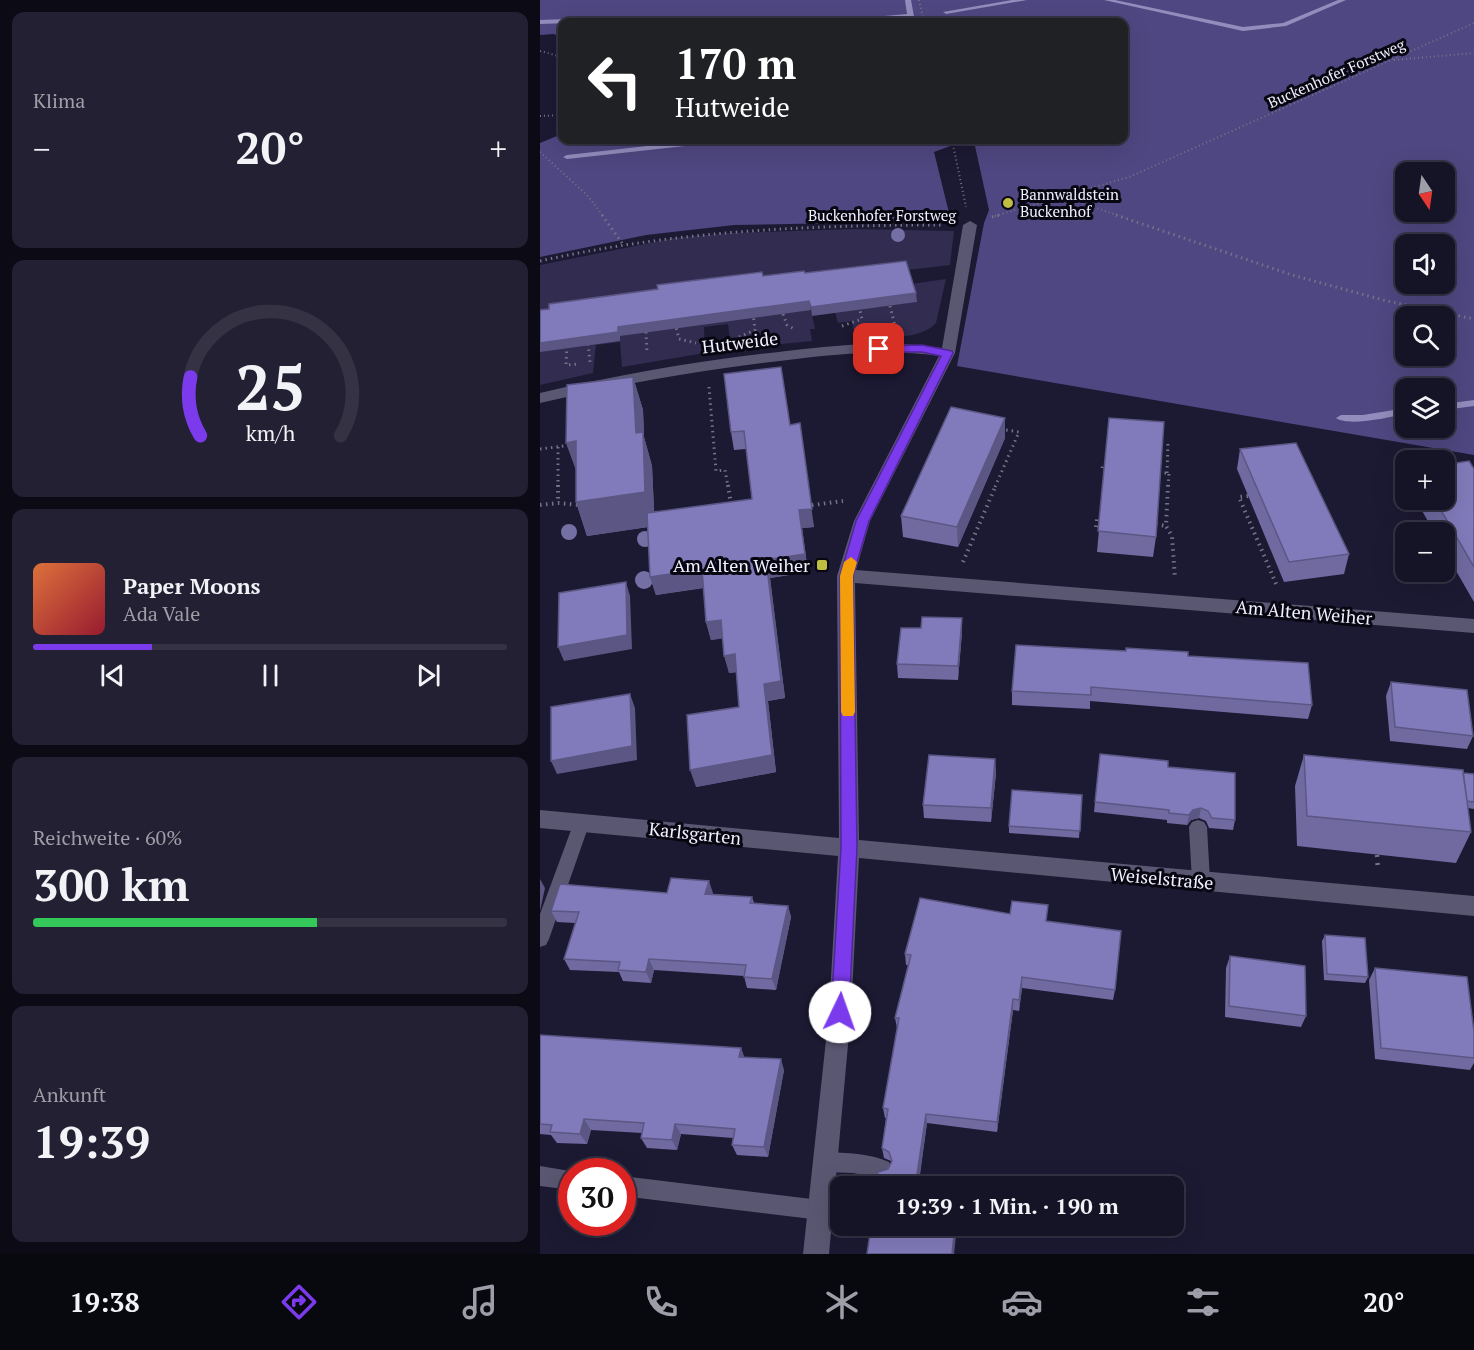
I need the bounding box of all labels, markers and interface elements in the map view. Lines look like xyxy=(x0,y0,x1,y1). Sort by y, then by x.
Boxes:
street label: Buckenhofer Forstweg xyxy=(1264,33,1409,112)
text: 170 m xyxy=(675,35,796,91)
icon: left xyxy=(576,42,654,120)
text: Klima xyxy=(33,87,85,114)
text: Hutweide xyxy=(675,89,790,125)
text: 20° xyxy=(235,117,305,177)
text: − xyxy=(33,127,51,170)
text: + xyxy=(489,127,507,170)
north arrow xyxy=(1395,162,1455,222)
map controls xyxy=(1395,162,1455,582)
place label: Bannwaldstein Buckenhof xyxy=(1020,184,1119,221)
marker: Bannwaldstein Buckenhof xyxy=(1001,196,1015,210)
street label: Buckenhofer Forstweg xyxy=(808,205,957,225)
button: sound xyxy=(1395,234,1455,294)
button: search xyxy=(1395,306,1455,366)
pin xyxy=(853,323,904,374)
street label: Hutweide xyxy=(701,325,779,359)
icon: arrive xyxy=(862,332,895,365)
text: 25 xyxy=(235,345,305,428)
button: layers xyxy=(1395,378,1455,438)
text: km/h xyxy=(245,419,295,447)
button: + xyxy=(1395,450,1455,510)
button: − xyxy=(1395,522,1455,582)
place label: Am Alten Weiher xyxy=(673,553,810,577)
marker: Am Alten Weiher xyxy=(815,558,829,572)
text: Paper Moons xyxy=(123,571,261,600)
street label: Am Alten Weiher xyxy=(1235,594,1373,630)
text: Ada Vale xyxy=(123,600,200,627)
icon: previous xyxy=(96,659,129,692)
icon: pause xyxy=(254,659,287,692)
icon: next xyxy=(412,659,445,692)
street label: Karlsgarten xyxy=(648,816,743,850)
text: Reichweite · 60% xyxy=(33,824,182,851)
text: 300 km xyxy=(33,854,189,914)
street label: Weiselstraße xyxy=(1109,862,1215,894)
position arrow xyxy=(808,980,872,1044)
text: Ankunft xyxy=(33,1081,106,1108)
text: 19:39 xyxy=(33,1111,150,1171)
speed limit sign: 30 xyxy=(558,1158,636,1236)
text: 19:39 · 1 Min. · 190 m xyxy=(895,1191,1119,1220)
icon: directions xyxy=(278,1281,320,1323)
icon: music xyxy=(459,1281,501,1323)
icon: phone xyxy=(640,1281,682,1323)
icon: climate xyxy=(821,1281,863,1323)
icon: car xyxy=(1001,1281,1043,1323)
icon: filters xyxy=(1182,1281,1224,1323)
text: 19:38 xyxy=(69,1284,140,1320)
text: 20° xyxy=(1363,1284,1405,1320)

